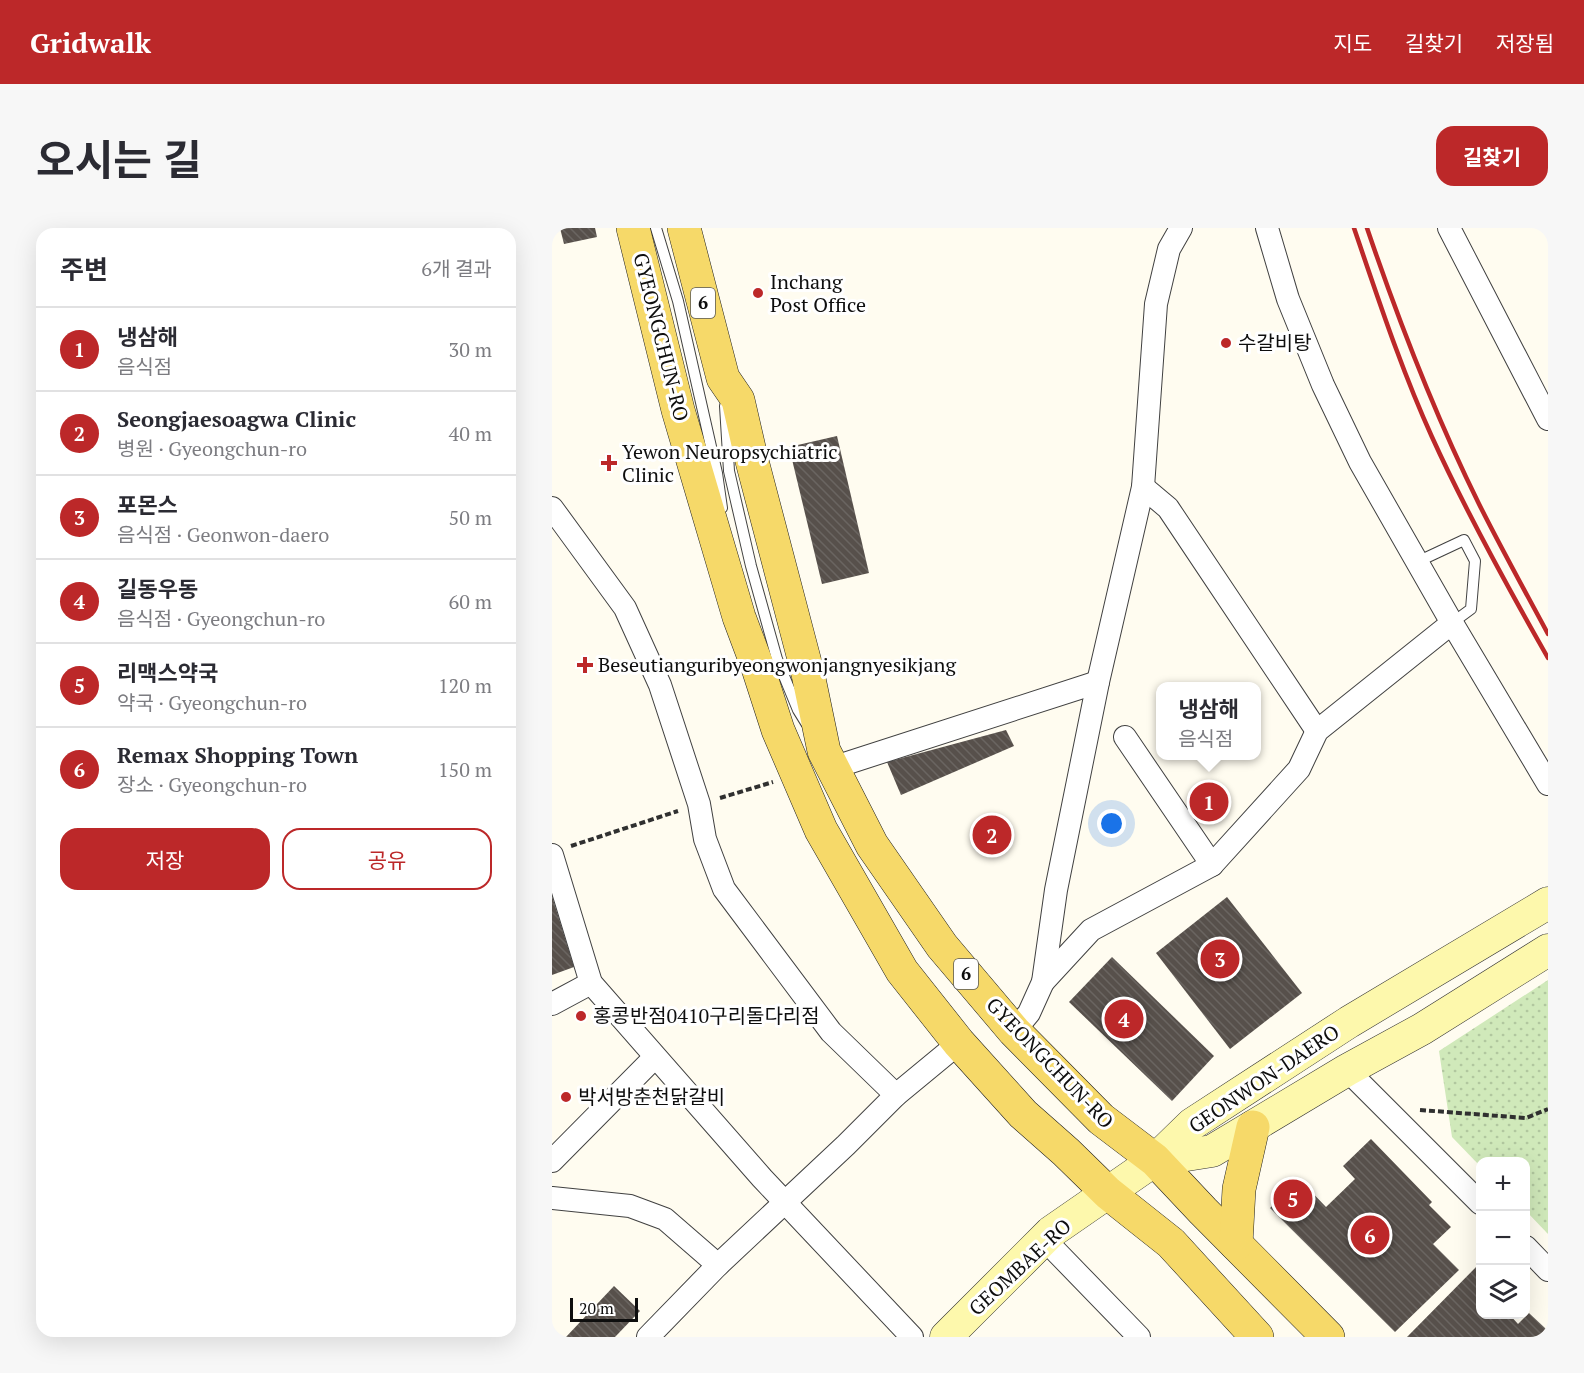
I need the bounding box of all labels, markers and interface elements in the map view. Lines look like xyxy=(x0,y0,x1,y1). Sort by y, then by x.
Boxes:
text: Gridwalk xyxy=(30,24,151,61)
text: 지도 xyxy=(1333,29,1372,57)
text: 길찾기 xyxy=(1405,29,1463,57)
text: 저장됨 xyxy=(1496,29,1554,57)
button: 길찾기 xyxy=(1436,126,1548,186)
text: 오시는 길 xyxy=(36,131,202,187)
street label: GYEONGCHUN-RO xyxy=(628,250,695,424)
text: 주변 xyxy=(60,252,108,286)
text: 6개 결과 xyxy=(421,255,492,282)
place label: Inchang Post Office xyxy=(770,268,866,318)
marker: Inchang Post Office xyxy=(751,286,765,300)
road number: 6 xyxy=(691,288,715,318)
text: 냉삼해 xyxy=(117,322,178,351)
place label: 수갈비탕 xyxy=(1238,329,1312,356)
text: 1 xyxy=(74,336,85,363)
text: 30 m xyxy=(449,336,492,363)
marker: 수갈비탕 xyxy=(1219,336,1233,350)
text: 음식점 xyxy=(117,353,172,380)
text: Seongjaesoagwa Clinic xyxy=(117,404,356,433)
text: 2 xyxy=(74,420,85,447)
text: 40 m xyxy=(449,420,492,447)
text: 병원 · Gyeongchun-ro xyxy=(117,435,307,462)
place label: Yewon Neuropsychiatric Clinic xyxy=(622,438,837,488)
marker: Yewon Neuropsychiatric Clinic xyxy=(600,454,618,472)
text: 포몬스 xyxy=(117,490,178,519)
text: 3 xyxy=(74,504,85,531)
text: 50 m xyxy=(449,504,492,531)
text: 음식점 · Geonwon-daero xyxy=(117,521,329,548)
text: 길동우동 xyxy=(117,574,198,603)
text: 4 xyxy=(74,588,85,615)
text: 60 m xyxy=(449,588,492,615)
text: 음식점 · Gyeongchun-ro xyxy=(117,605,325,632)
place label: Beseutianguribyeongwonjangnyesikjang xyxy=(598,651,956,678)
marker: Beseutianguribyeongwonjangnyesikjang xyxy=(576,656,594,674)
text: 리맥스약국 xyxy=(117,658,218,687)
text: 5 xyxy=(74,672,85,699)
text: 120 m xyxy=(438,672,492,699)
popup xyxy=(1156,682,1261,760)
text: 약국 · Gyeongchun-ro xyxy=(117,689,307,716)
text: 냉삼해 xyxy=(1178,694,1239,723)
text: 음식점 xyxy=(1178,725,1233,752)
text: Remax Shopping Town xyxy=(117,740,358,769)
text: 6 xyxy=(74,756,85,783)
text: 150 m xyxy=(438,756,492,783)
text: 장소 · Gyeongchun-ro xyxy=(117,771,307,798)
pin: 1 xyxy=(1190,780,1228,824)
your location xyxy=(1097,809,1126,838)
pin: 2 xyxy=(972,812,1012,858)
button: 저장 xyxy=(60,828,270,890)
button: 공유 xyxy=(282,828,492,890)
pin: 3 xyxy=(1200,936,1240,982)
road number: 6 xyxy=(954,959,978,989)
street label: GYEONGCHUN-RO xyxy=(981,991,1120,1134)
pin: 4 xyxy=(1104,996,1144,1042)
place label: 홍콩반점0410구리돌다리점 xyxy=(593,1002,820,1029)
marker: 홍콩반점0410구리돌다리점 xyxy=(574,1009,588,1023)
street label: GEONWON-DAERO xyxy=(1183,1018,1344,1139)
place label: 박서방춘천닭갈비 xyxy=(578,1083,725,1110)
marker: 박서방춘천닭갈비 xyxy=(559,1090,573,1104)
map controls xyxy=(1476,1157,1530,1319)
button: + xyxy=(1476,1157,1530,1211)
pin: 5 xyxy=(1274,1176,1312,1222)
button: − xyxy=(1476,1211,1530,1265)
street label: GEOMBAE-RO xyxy=(963,1212,1077,1321)
pin: 6 xyxy=(1350,1212,1390,1258)
button: layers xyxy=(1476,1265,1530,1319)
scale bar xyxy=(570,1295,638,1322)
text: 20 m xyxy=(579,1297,614,1319)

